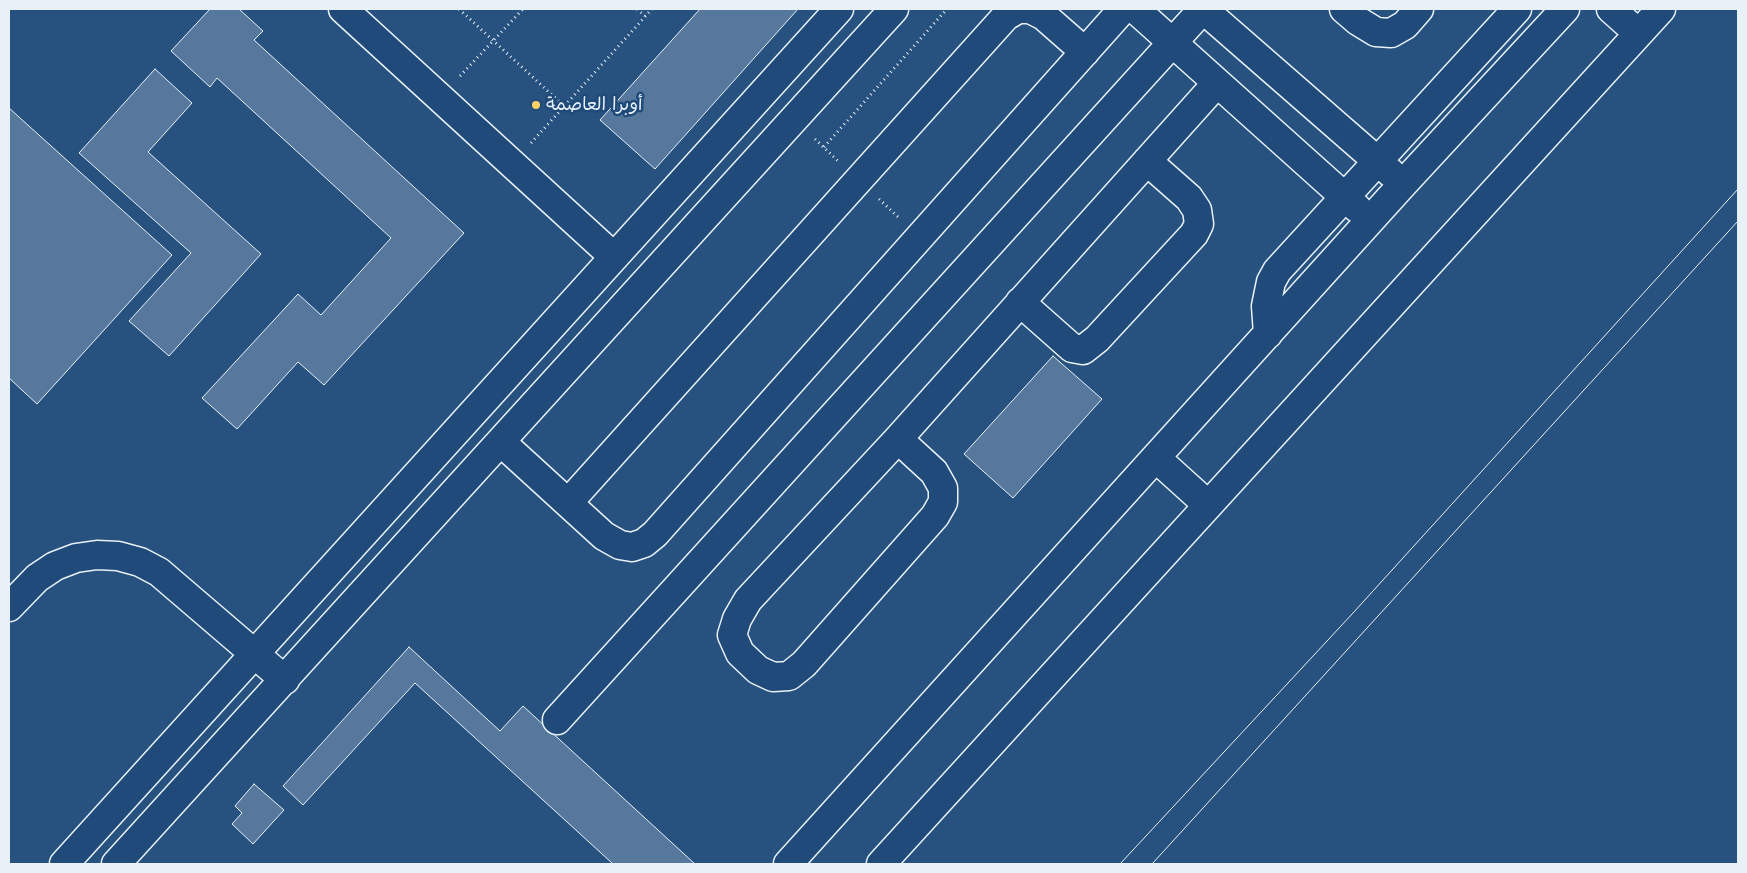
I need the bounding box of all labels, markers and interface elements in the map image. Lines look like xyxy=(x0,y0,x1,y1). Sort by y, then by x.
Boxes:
place label: أوبرا العاصمة xyxy=(546,94,642,116)
marker: أوبرا العاصمة xyxy=(530,99,542,111)

